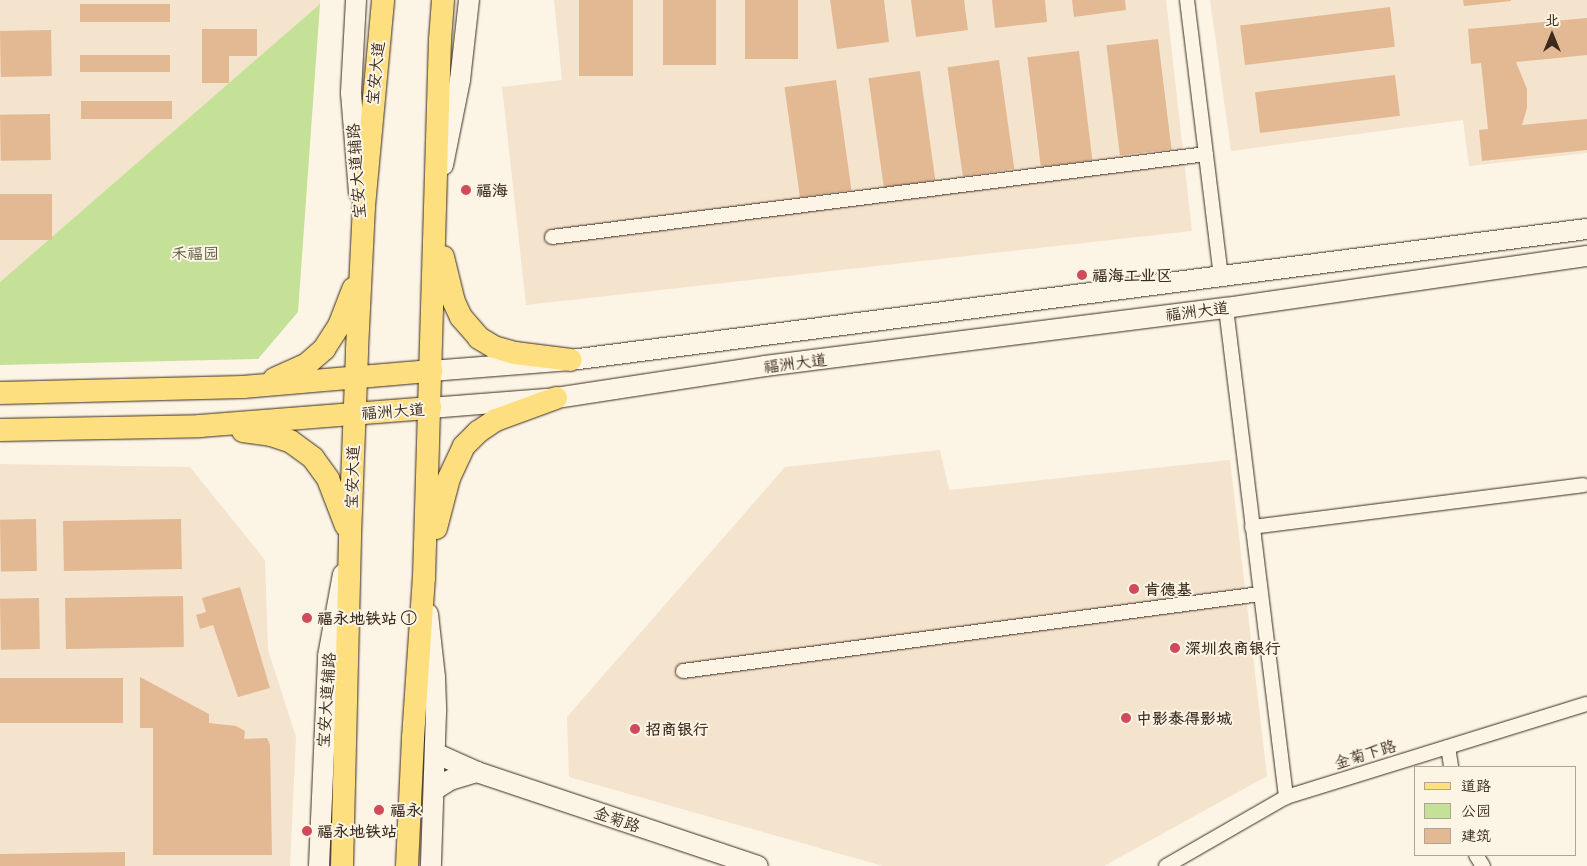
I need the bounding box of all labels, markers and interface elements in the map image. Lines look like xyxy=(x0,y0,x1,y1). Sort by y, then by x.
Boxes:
north arrow xyxy=(1527,10,1577,60)
text: 北 xyxy=(1545,10,1559,29)
street label: 宝安大道 xyxy=(362,40,388,106)
street label: 宝安大道辅路 xyxy=(343,122,369,220)
place label: 福海 xyxy=(476,180,508,200)
marker: 福海 xyxy=(460,184,472,196)
park label: 禾福园 xyxy=(171,243,219,263)
place label: 福海工业区 xyxy=(1092,265,1172,285)
marker: 福海工业区 xyxy=(1076,269,1088,281)
street label: 福洲大道 xyxy=(1164,298,1230,324)
street label: 福洲大道 xyxy=(762,350,828,376)
street label: 福洲大道 xyxy=(360,399,426,423)
street label: 宝安大道 xyxy=(341,445,363,509)
place label: 肯德基 xyxy=(1144,579,1192,599)
marker: 肯德基 xyxy=(1128,583,1140,595)
place label: 福永地铁站 ① xyxy=(317,608,417,628)
marker: 福永地铁站 ① xyxy=(301,612,313,624)
place label: 深圳农商银行 xyxy=(1185,638,1281,658)
marker: 深圳农商银行 xyxy=(1169,642,1181,654)
street label: 宝安大道辅路 xyxy=(313,651,339,749)
place label: 中影泰得影城 xyxy=(1136,708,1232,728)
marker: 中影泰得影城 xyxy=(1120,712,1132,724)
place label: 招商银行 xyxy=(645,719,709,739)
marker: 招商银行 xyxy=(629,723,641,735)
street label: 金菊下路 xyxy=(1332,735,1398,773)
legend xyxy=(1414,766,1577,856)
text: 道路 xyxy=(1461,775,1491,796)
place label: 福永 xyxy=(390,800,422,820)
text: 公园 xyxy=(1461,800,1491,821)
street label: 金菊路 xyxy=(591,802,643,836)
marker: 福永 xyxy=(372,803,386,817)
place label: 福永地铁站 xyxy=(317,821,397,841)
marker: 福永地铁站 xyxy=(301,825,313,837)
text: 建筑 xyxy=(1461,825,1491,846)

